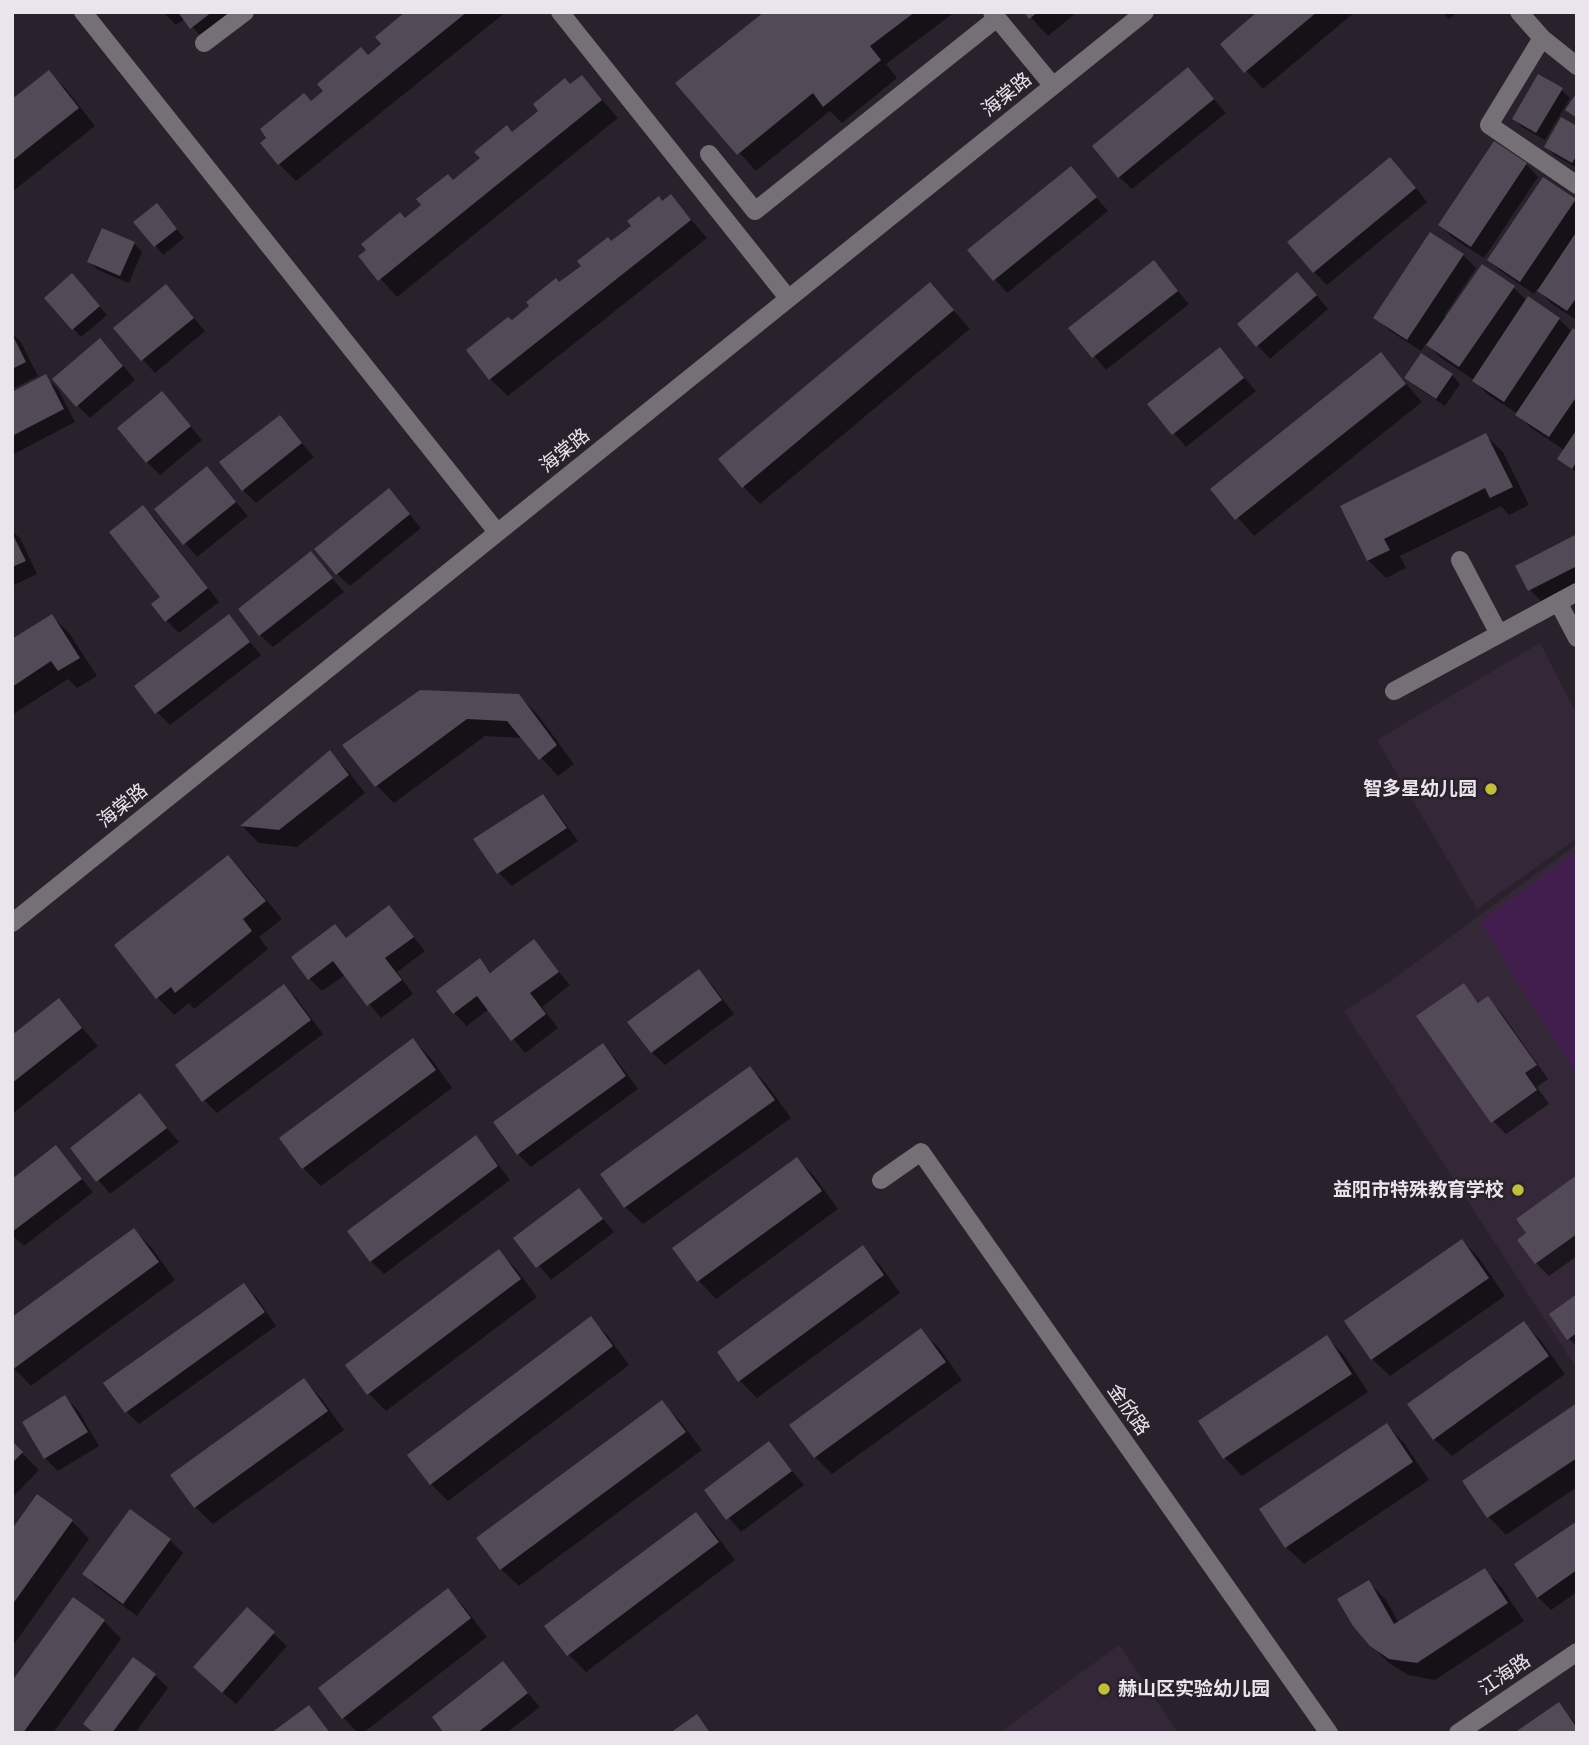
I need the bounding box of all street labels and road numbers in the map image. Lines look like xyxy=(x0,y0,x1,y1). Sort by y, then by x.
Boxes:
street label: 海棠路 xyxy=(978,68,1036,122)
street label: 海棠路 xyxy=(536,424,594,478)
street label: 海棠路 xyxy=(94,779,152,833)
street label: 金欣路 xyxy=(1102,1380,1154,1440)
street label: 江海路 xyxy=(1475,1650,1535,1700)

